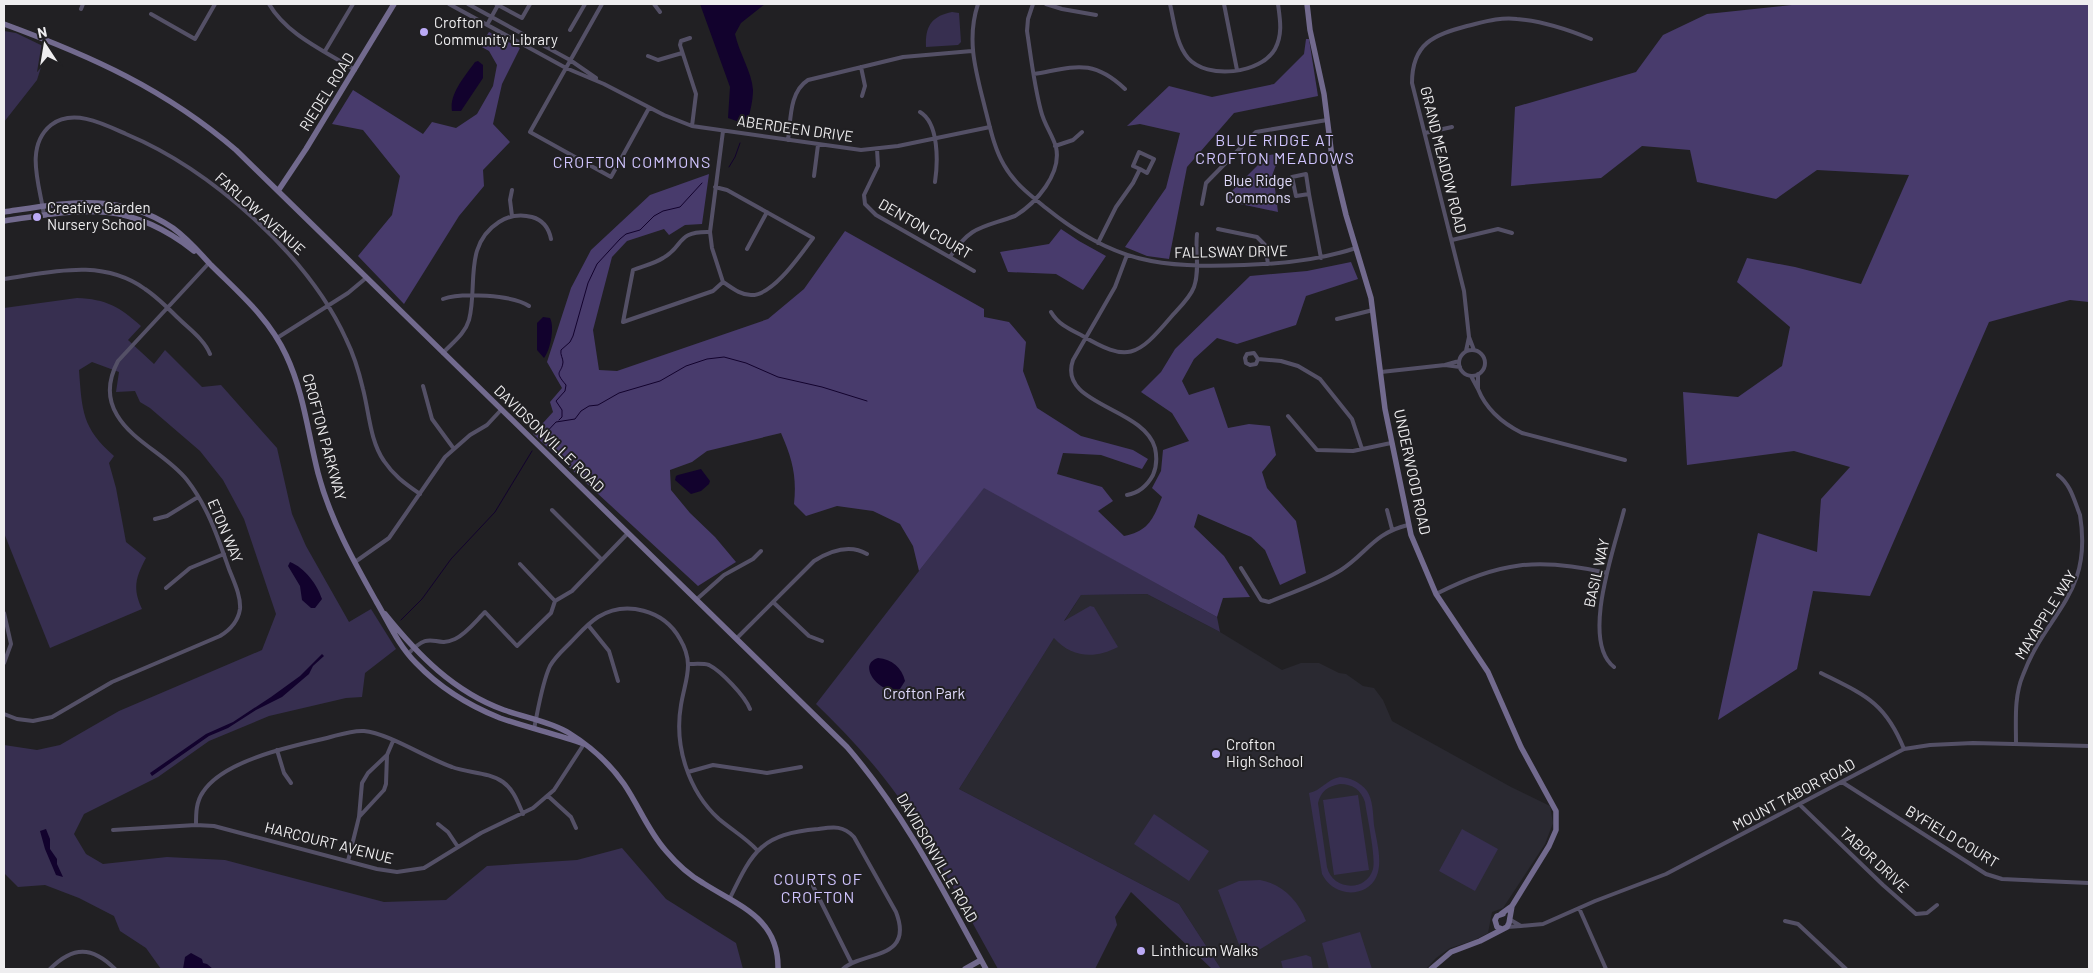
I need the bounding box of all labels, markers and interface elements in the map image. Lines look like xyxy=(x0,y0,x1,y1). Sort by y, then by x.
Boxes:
place label: Crofton Community Library xyxy=(434,13,558,48)
north arrow xyxy=(20,20,70,70)
text: N xyxy=(36,23,49,41)
marker: Crofton Community Library xyxy=(418,26,430,38)
street label: RIEDEL ROAD xyxy=(295,49,357,134)
street label: GRAND MEADOW ROAD xyxy=(1417,84,1471,235)
street label: ABERDEEN DRIVE xyxy=(736,111,855,145)
district label: BLUE RIDGE AT CROFTON MEADOWS xyxy=(1195,130,1355,167)
district label: CROFTON COMMONS xyxy=(553,152,711,171)
street label: FARLOW AVENUE xyxy=(212,168,309,258)
park label: Blue Ridge Commons xyxy=(1223,171,1293,206)
street label: DENTON COURT xyxy=(876,194,975,262)
place label: Creative Garden Nursery School xyxy=(47,198,151,233)
marker: Creative Garden Nursery School xyxy=(31,211,43,223)
street label: FALLSWAY DRIVE xyxy=(1174,241,1288,261)
street label: CROFTON PARKWAY xyxy=(299,371,351,502)
street label: DAVIDSONVILLE ROAD xyxy=(491,381,609,496)
street label: UNDERWOOD ROAD xyxy=(1391,407,1435,536)
street label: ETON WAY xyxy=(204,496,247,565)
street label: BASIL WAY xyxy=(1579,537,1613,609)
street label: MAYAPPLE WAY xyxy=(2011,567,2080,662)
park label: Crofton Park xyxy=(883,684,965,702)
place label: Crofton High School xyxy=(1226,735,1303,770)
marker: Crofton High School xyxy=(1210,748,1222,760)
street label: MOUNT TABOR ROAD xyxy=(1729,754,1858,834)
street label: DAVIDSONVILLE ROAD xyxy=(894,790,982,925)
street label: BYFIELD COURT xyxy=(1903,801,2002,871)
street label: HARCOURT AVENUE xyxy=(263,817,395,867)
street label: TABOR DRIVE xyxy=(1836,823,1913,896)
district label: COURTS OF CROFTON xyxy=(773,869,863,906)
place label: Linthicum Walks xyxy=(1151,941,1258,959)
marker: Linthicum Walks xyxy=(1135,945,1147,957)

